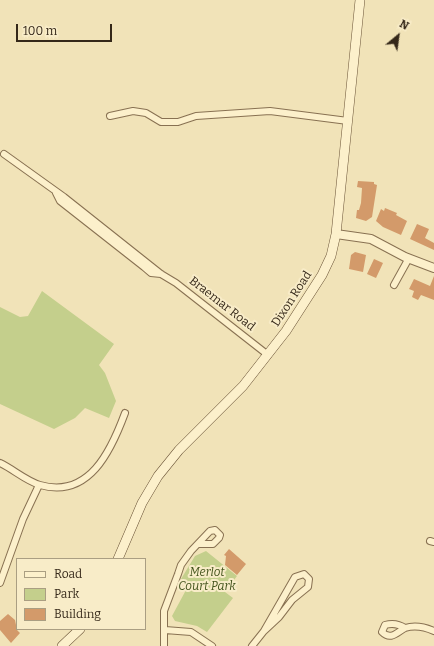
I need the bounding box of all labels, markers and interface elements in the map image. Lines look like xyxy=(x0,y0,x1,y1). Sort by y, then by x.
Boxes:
scale bar xyxy=(18,16,114,42)
north arrow xyxy=(378,16,418,56)
text: N xyxy=(397,17,411,33)
text: 100 m xyxy=(23,24,57,38)
street label: Dixon Road xyxy=(269,269,315,329)
street label: Braemar Road xyxy=(186,274,258,334)
legend xyxy=(16,558,146,630)
park label: Merlot Court Park xyxy=(178,566,236,594)
text: Road xyxy=(54,567,82,581)
text: Park xyxy=(54,587,79,601)
text: Building xyxy=(54,607,101,621)

